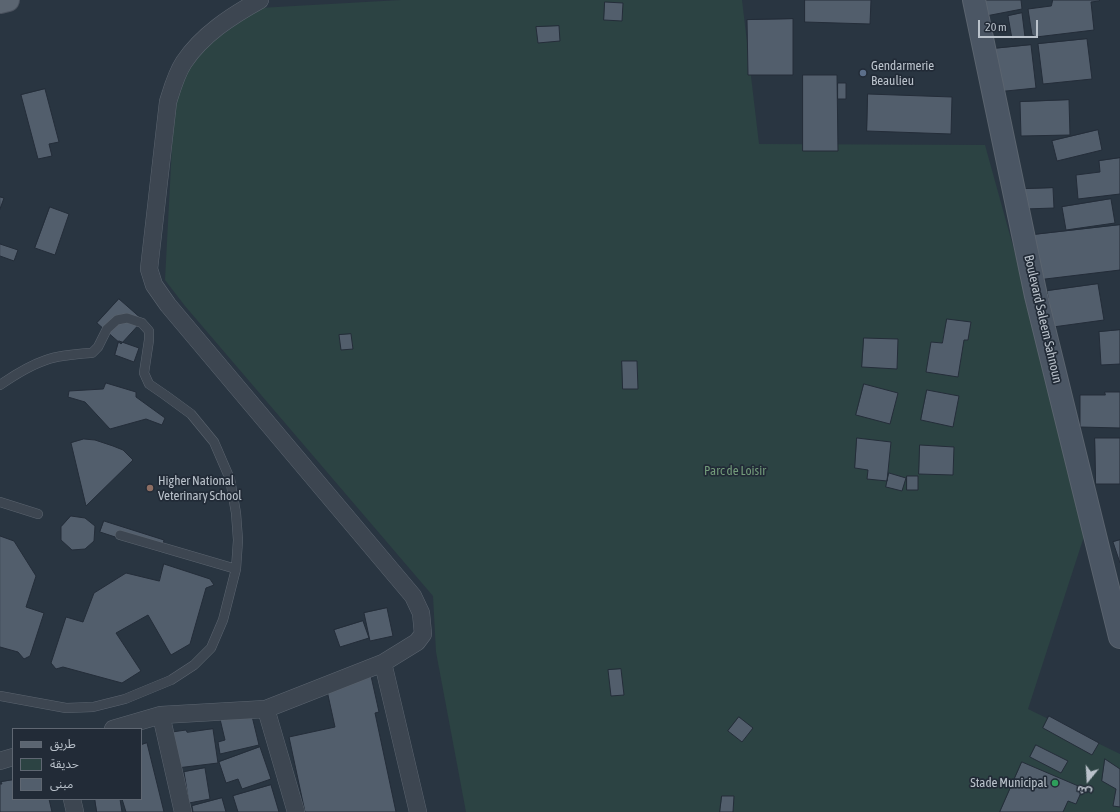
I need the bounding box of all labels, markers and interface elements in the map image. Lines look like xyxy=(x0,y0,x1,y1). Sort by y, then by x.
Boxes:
scale bar xyxy=(980,12,1040,38)
text: 20 m xyxy=(985,20,1007,34)
place label: Gendarmerie Beaulieu xyxy=(871,58,934,89)
marker: Gendarmerie Beaulieu xyxy=(858,68,868,78)
street label: Boulevard Saleem Sahnoun xyxy=(1021,253,1065,385)
park label: Parc de Loisir xyxy=(704,463,766,479)
place label: Higher National Veterinary School xyxy=(158,473,242,504)
marker: Higher National Veterinary School xyxy=(145,483,155,493)
legend xyxy=(12,728,142,800)
text: طريق xyxy=(50,737,76,751)
text: حديقة xyxy=(50,757,79,771)
north arrow xyxy=(1068,760,1108,800)
place label: Stade Municipal xyxy=(970,775,1047,791)
text: مبنى xyxy=(50,777,73,791)
marker: Stade Municipal xyxy=(1050,778,1060,788)
text: ش xyxy=(1075,783,1093,799)

